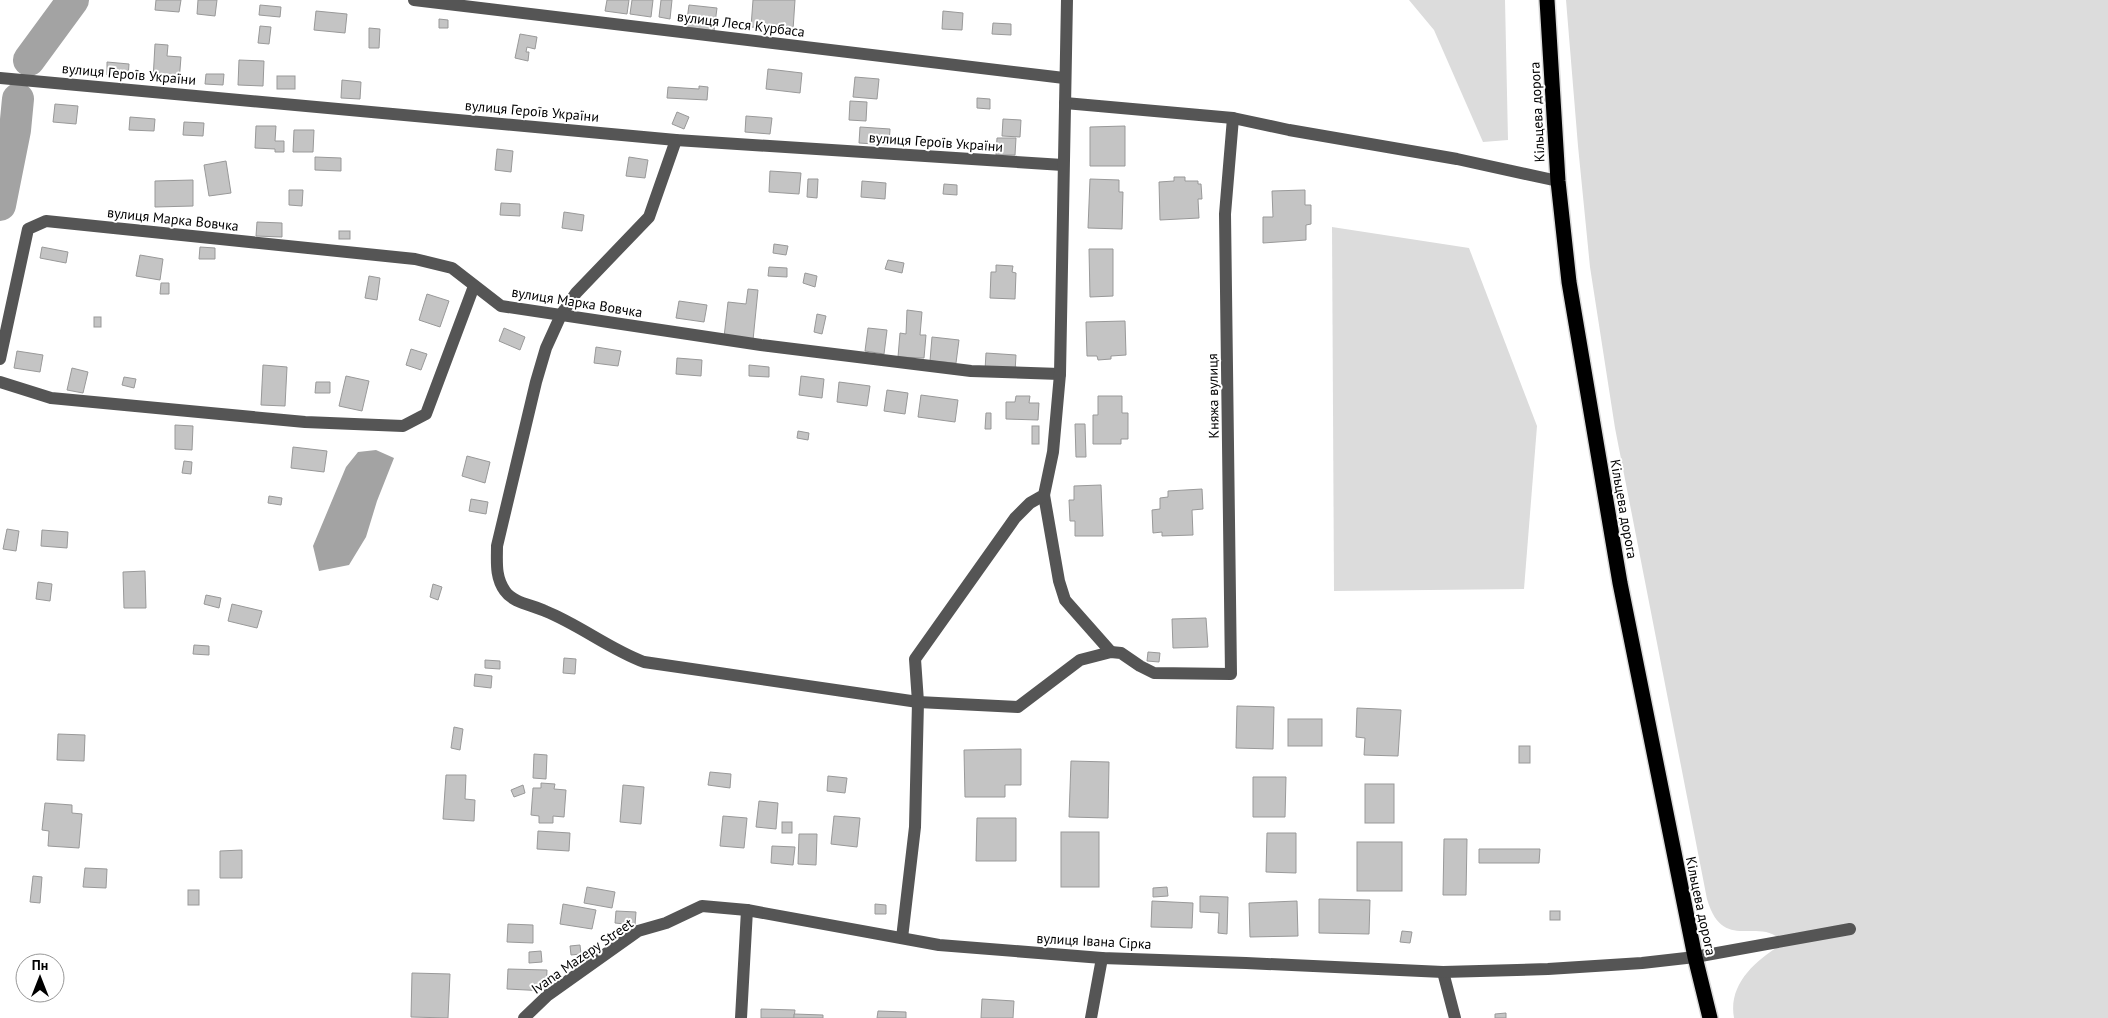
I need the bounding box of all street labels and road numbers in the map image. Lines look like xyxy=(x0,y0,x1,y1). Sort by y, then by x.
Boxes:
street label: вулиця Леся Курбаса xyxy=(676,7,806,41)
street label: вулиця Героїв України xyxy=(61,59,197,89)
street label: Кільцева дорога xyxy=(1525,61,1549,163)
street label: вулиця Героїв України xyxy=(464,96,600,126)
street label: вулиця Героїв України xyxy=(868,128,1004,156)
street label: вулиця Марка Вовчка xyxy=(106,203,240,235)
street label: вулиця Марка Вовчка xyxy=(510,283,644,321)
street label: Княжа вулиця xyxy=(1203,353,1223,439)
street label: Кільцева дорога xyxy=(1606,458,1642,560)
street label: Кільцева дорога xyxy=(1682,855,1720,957)
street label: Ivana Mazepy Street xyxy=(528,914,637,998)
street label: вулиця Івана Сірка xyxy=(1036,929,1152,953)

